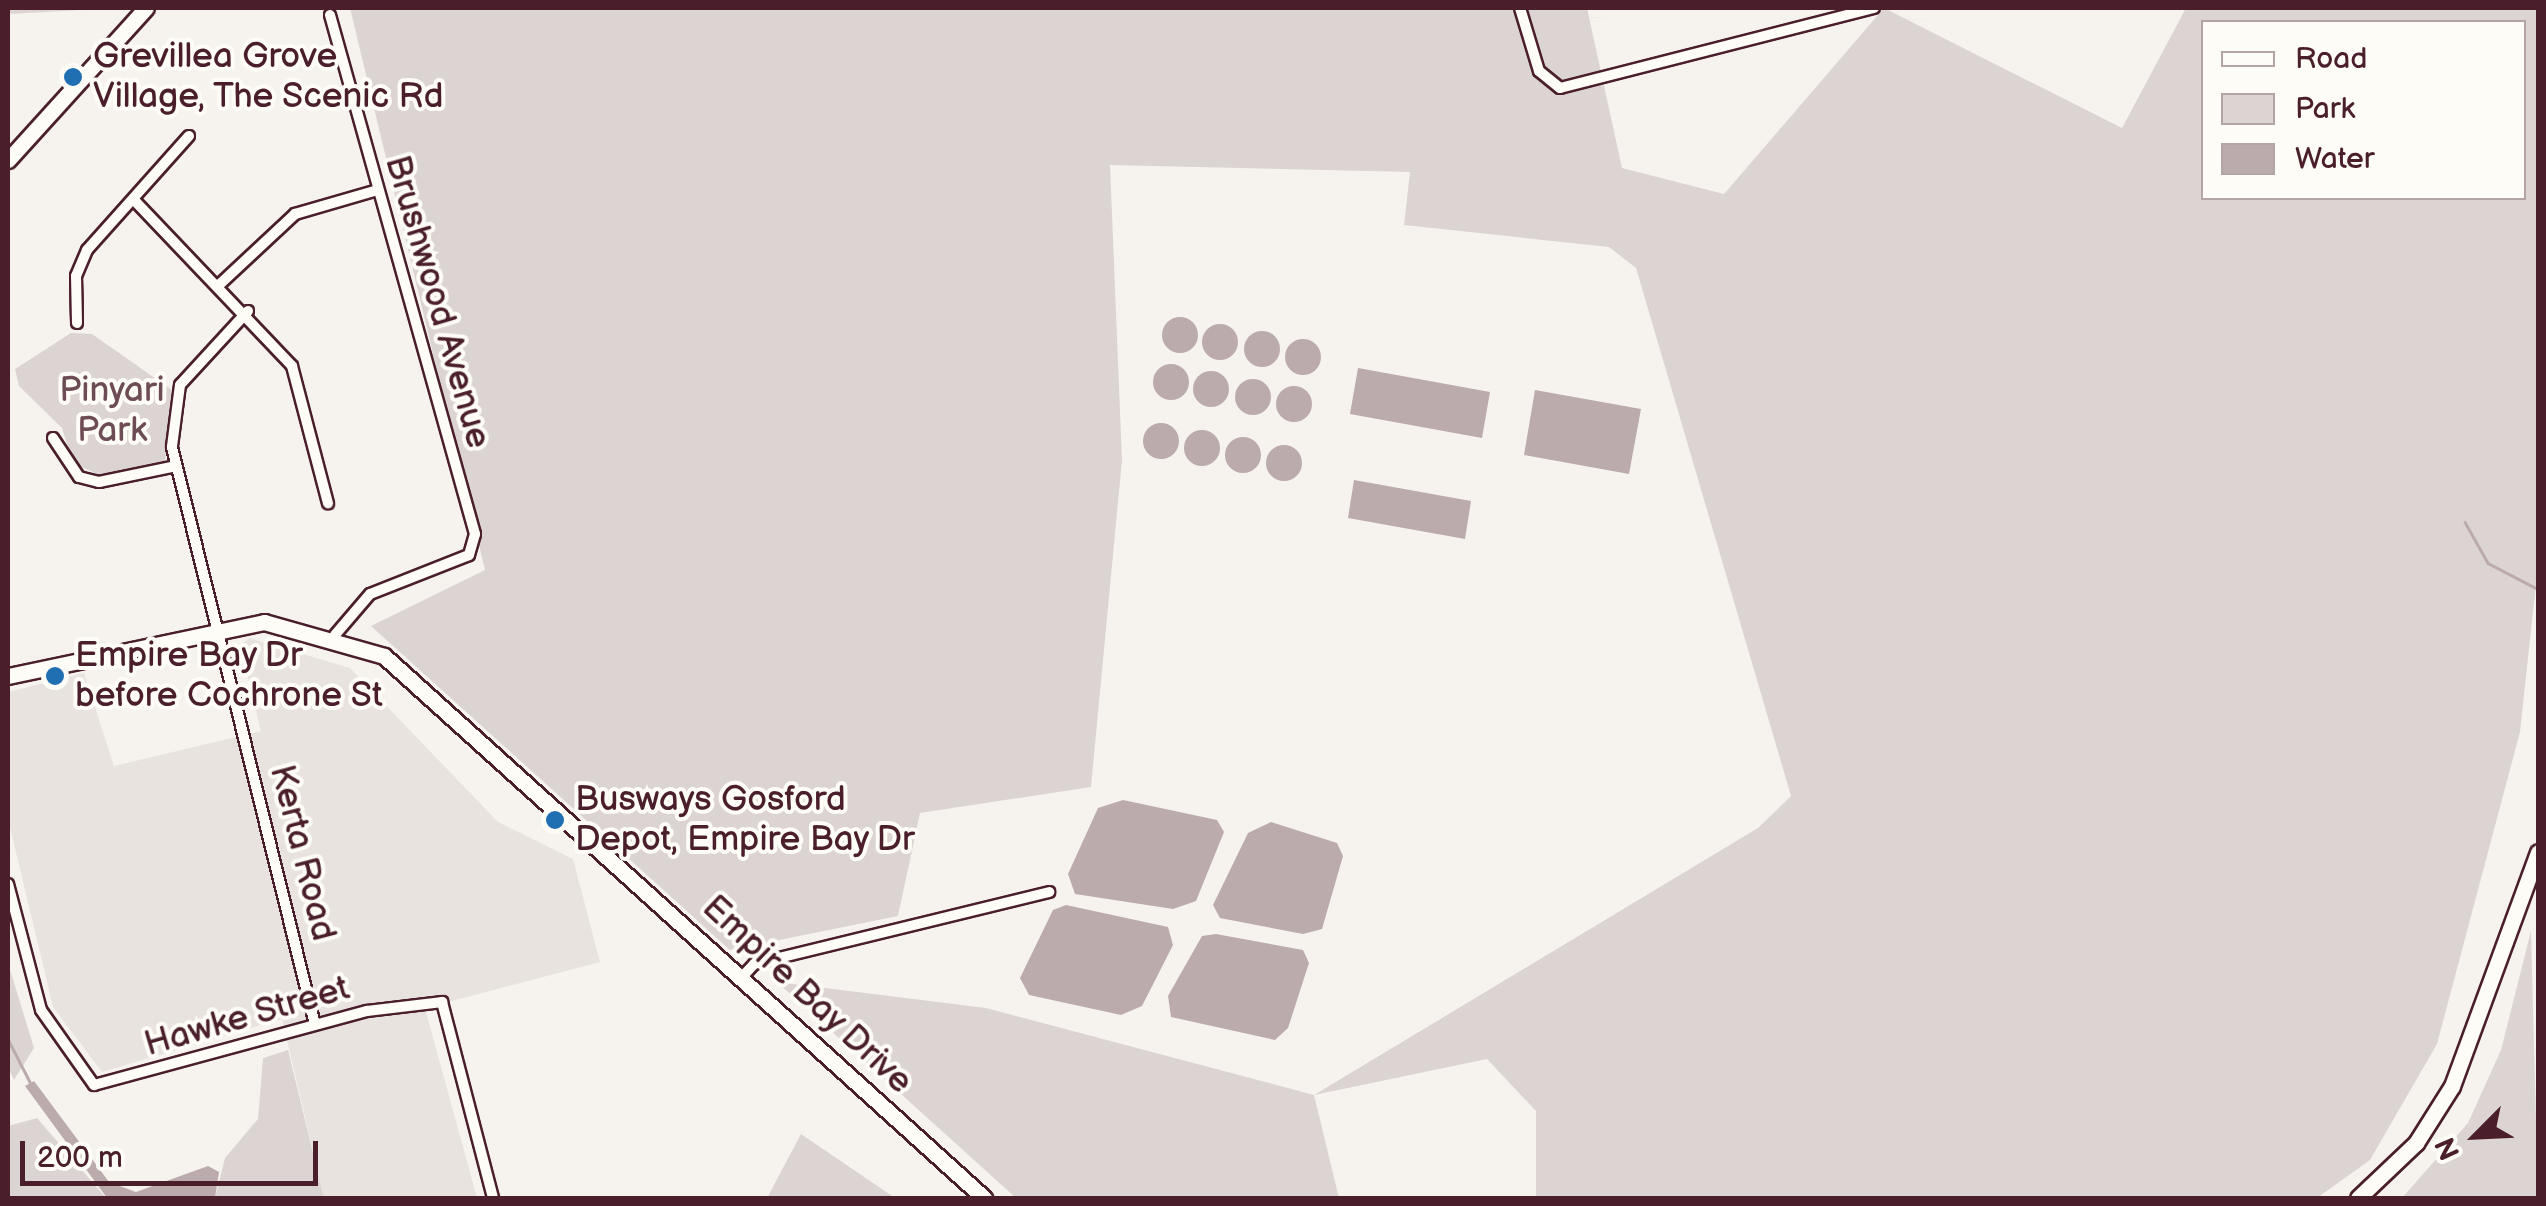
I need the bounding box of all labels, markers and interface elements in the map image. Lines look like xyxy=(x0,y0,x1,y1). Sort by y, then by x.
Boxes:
legend xyxy=(2201,20,2526,200)
place label: Grevillea Grove Village, The Scenic Rd xyxy=(93,36,445,118)
text: Road xyxy=(2295,41,2368,77)
marker: Grevillea Grove Village, The Scenic Rd xyxy=(62,66,84,88)
text: Park xyxy=(2295,91,2355,127)
text: Water xyxy=(2295,141,2375,177)
street label: Brushwood Avenue xyxy=(375,151,499,453)
park label: Pinyari Park xyxy=(59,370,165,452)
place label: Empire Bay Dr before Cochrone St xyxy=(75,635,383,717)
marker: Empire Bay Dr before Cochrone St xyxy=(44,665,66,687)
street label: Kerta Road xyxy=(260,761,344,945)
place label: Busways Gosford Depot, Empire Bay Dr xyxy=(575,779,917,861)
marker: Busways Gosford Depot, Empire Bay Dr xyxy=(544,809,566,831)
street label: Empire Bay Drive xyxy=(692,886,922,1104)
street label: Hawke Street xyxy=(139,968,355,1066)
north arrow xyxy=(2426,1086,2526,1186)
scale bar xyxy=(25,1121,322,1183)
text: N xyxy=(2429,1132,2467,1165)
text: 200 m xyxy=(37,1140,123,1176)

